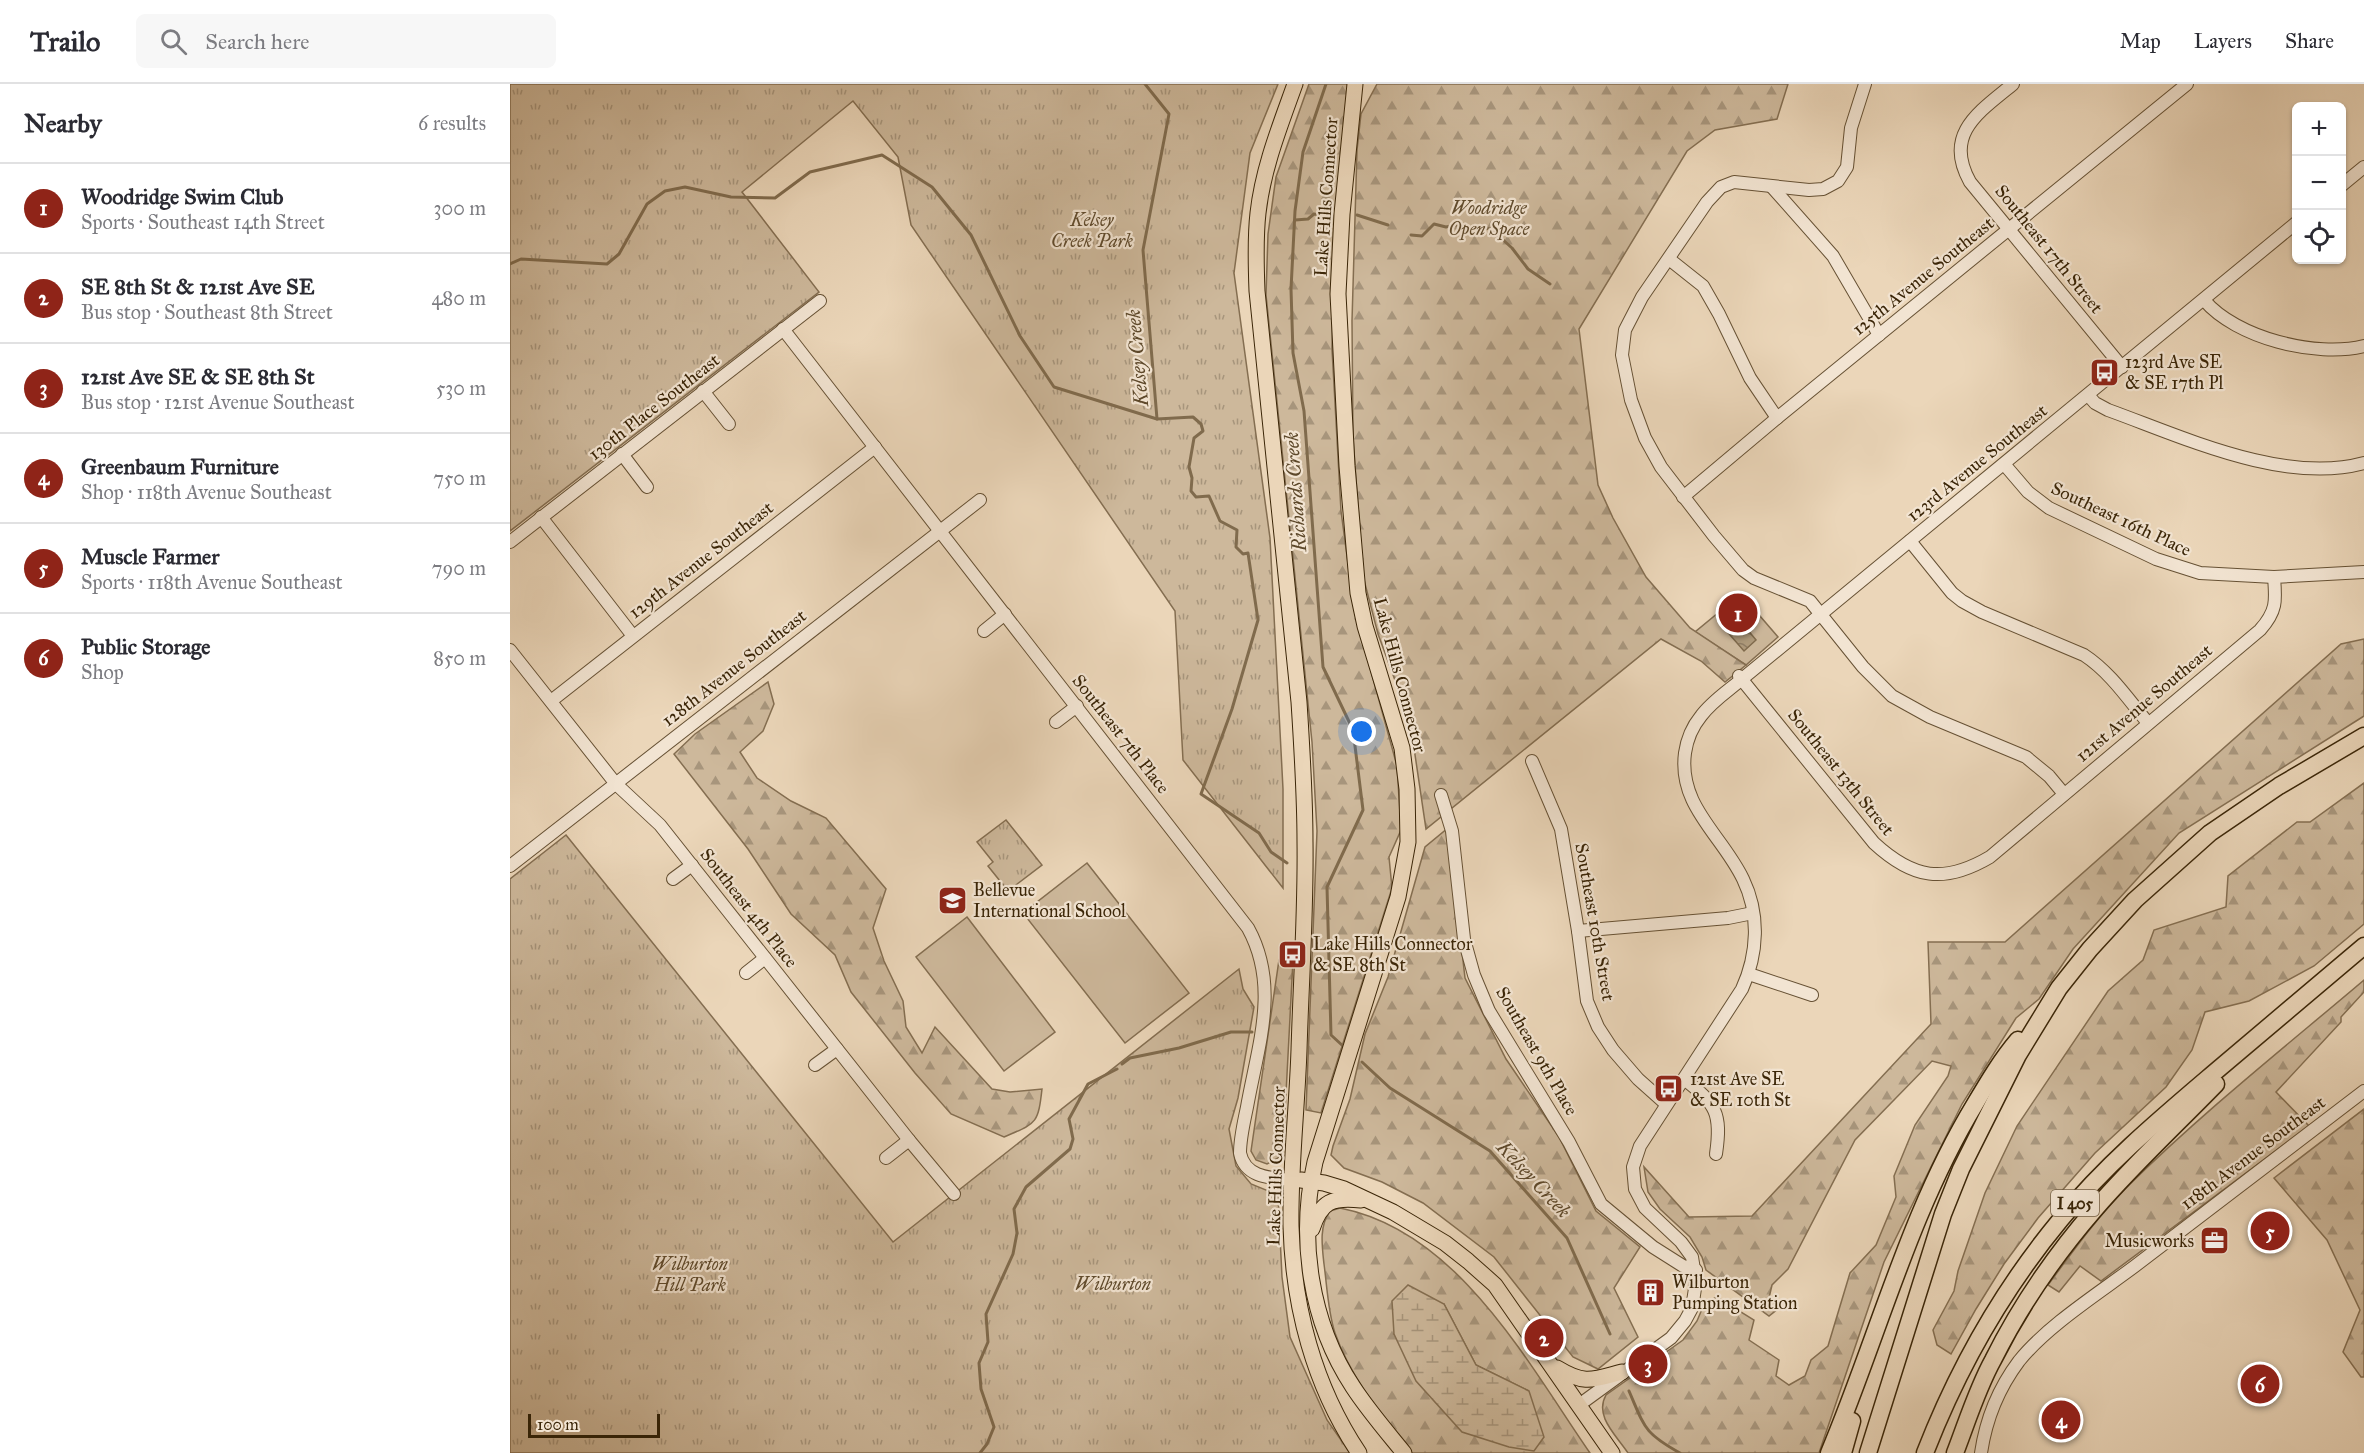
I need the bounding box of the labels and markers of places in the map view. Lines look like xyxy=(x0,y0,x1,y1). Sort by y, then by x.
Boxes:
place label: 123rd Ave SE & SE 17th Pl xyxy=(2125,351,2224,394)
bus stop icon: 123rd Ave SE & SE 17th Pl xyxy=(2088,356,2120,388)
pin: 1 xyxy=(1718,590,1758,636)
place label: Bellevue International School xyxy=(973,879,1126,922)
school or university icon: Bellevue International School xyxy=(936,884,968,916)
place label: Lake Hills Connector & SE 8th St xyxy=(1313,933,1473,976)
bus stop icon: Lake Hills Connector & SE 8th St xyxy=(1276,938,1308,970)
place label: 121st Ave SE & SE 10th St xyxy=(1690,1068,1791,1111)
bus stop icon: 121st Ave SE & SE 10th St xyxy=(1653,1073,1685,1105)
pin: 5 xyxy=(2250,1208,2290,1254)
office icon: Musicworks xyxy=(2199,1225,2231,1257)
place label: Musicworks xyxy=(2105,1230,2194,1252)
place label: Wilburton Pumping Station xyxy=(1672,1271,1798,1315)
building icon: Wilburton Pumping Station xyxy=(1635,1276,1667,1308)
pin: 2 xyxy=(1524,1316,1564,1360)
pin: 3 xyxy=(1628,1342,1668,1386)
pin: 6 xyxy=(2240,1362,2280,1406)
pin: 4 xyxy=(2042,1398,2080,1442)

